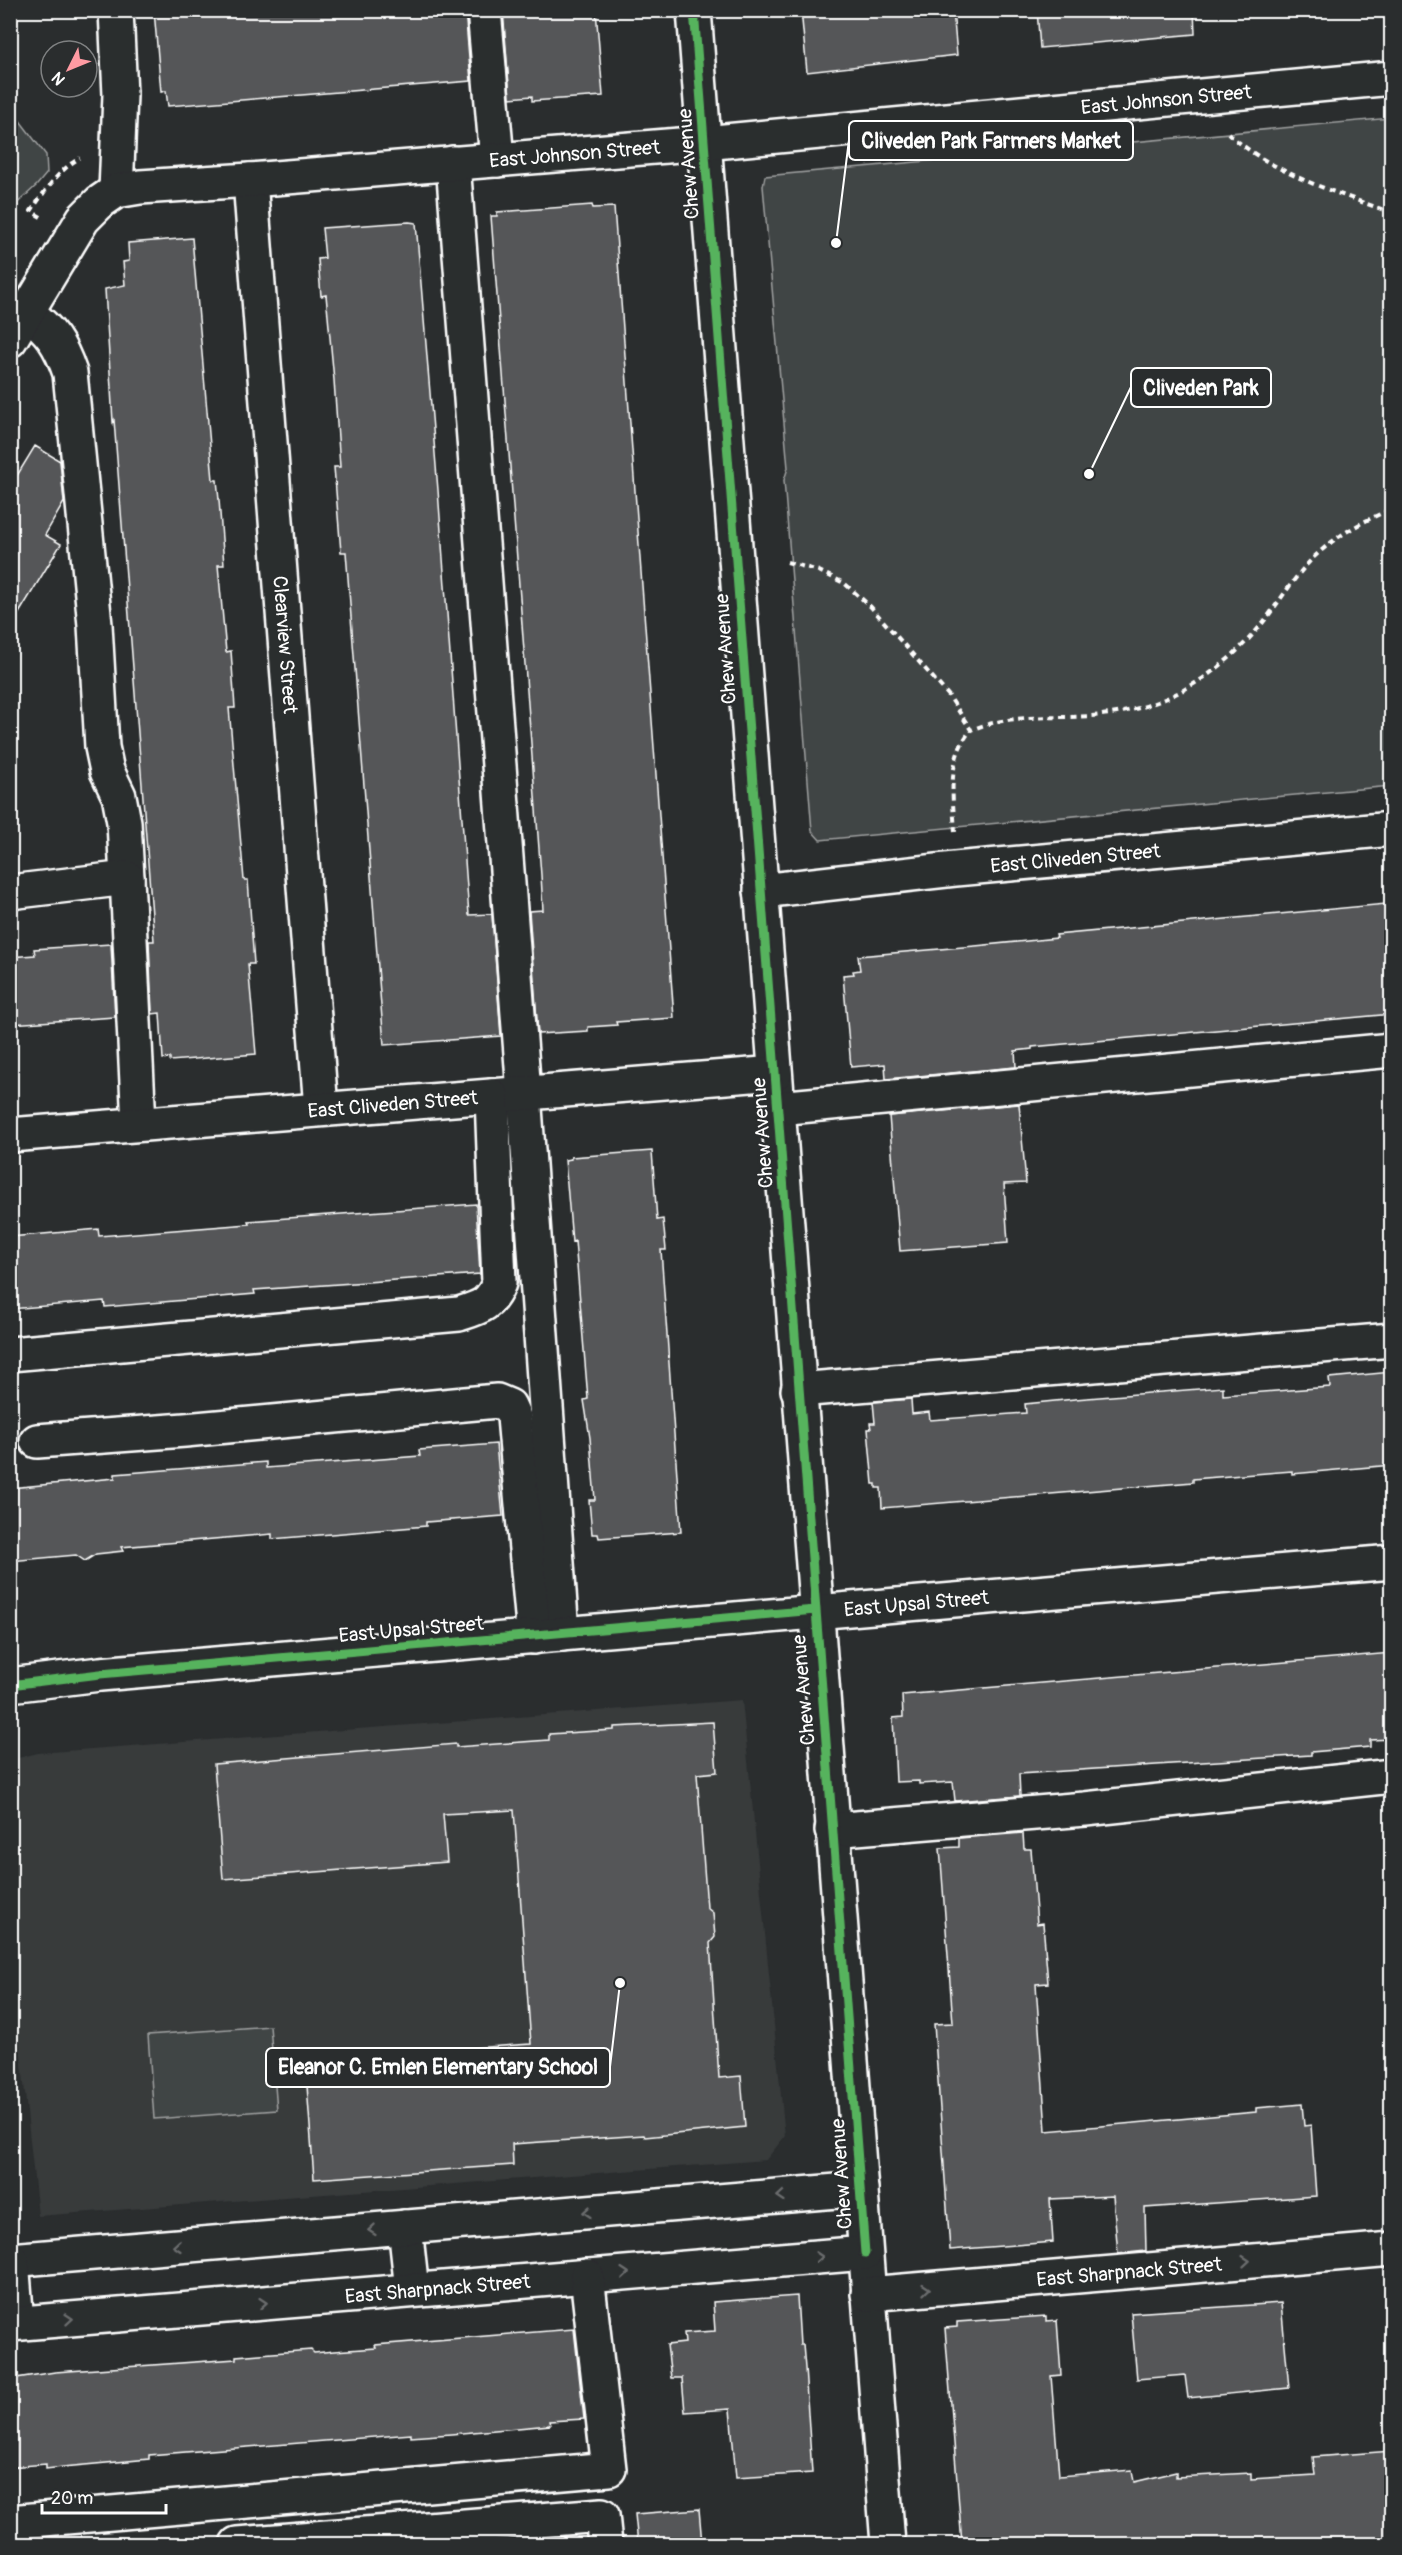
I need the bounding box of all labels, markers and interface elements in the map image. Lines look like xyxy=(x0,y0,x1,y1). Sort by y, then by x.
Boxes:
north arrow xyxy=(39,39,99,99)
text: N xyxy=(48,68,70,89)
street label: East Johnson Street xyxy=(1080,79,1253,120)
street label: Chew Avenue xyxy=(672,108,705,220)
callout: Cliveden Park Farmers Market xyxy=(849,121,1133,160)
text: Cliveden Park Farmers Market xyxy=(861,128,1121,155)
street label: East Johnson Street xyxy=(488,135,662,173)
callout: Cliveden Park xyxy=(1131,368,1271,407)
text: Cliveden Park xyxy=(1143,375,1259,402)
street label: Clearview Street xyxy=(267,575,303,715)
street label: Chew Avenue xyxy=(709,593,742,705)
street label: East Cliveden Street xyxy=(989,838,1162,879)
street label: Chew Avenue xyxy=(746,1077,779,1189)
street label: East Cliveden Street xyxy=(307,1085,480,1124)
street label: East Upsal Street xyxy=(843,1585,991,1622)
street label: East Upsal Street xyxy=(338,1611,485,1648)
street label: Chew Avenue xyxy=(786,1633,821,1746)
callout: Eleanor C. Emlen Elementary School xyxy=(266,2048,610,2087)
text: Eleanor C. Emlen Elementary School xyxy=(278,2054,598,2081)
street label: Chew Avenue xyxy=(825,2118,858,2230)
one-way arrow xyxy=(777,2189,786,2202)
one-way arrow xyxy=(582,2205,592,2218)
one-way arrow xyxy=(367,2223,376,2236)
one-way arrow xyxy=(173,2239,182,2252)
one-way arrow xyxy=(815,2250,824,2263)
street label: East Sharpnack Street xyxy=(1035,2252,1224,2292)
one-way arrow xyxy=(1242,2255,1251,2268)
one-way arrow xyxy=(620,2267,629,2280)
street label: East Sharpnack Street xyxy=(344,2269,532,2309)
one-way arrow xyxy=(922,2283,931,2296)
one-way arrow xyxy=(259,2297,268,2310)
one-way arrow xyxy=(64,2313,73,2326)
scale bar xyxy=(42,2477,166,2515)
text: 20 m xyxy=(51,2487,93,2510)

